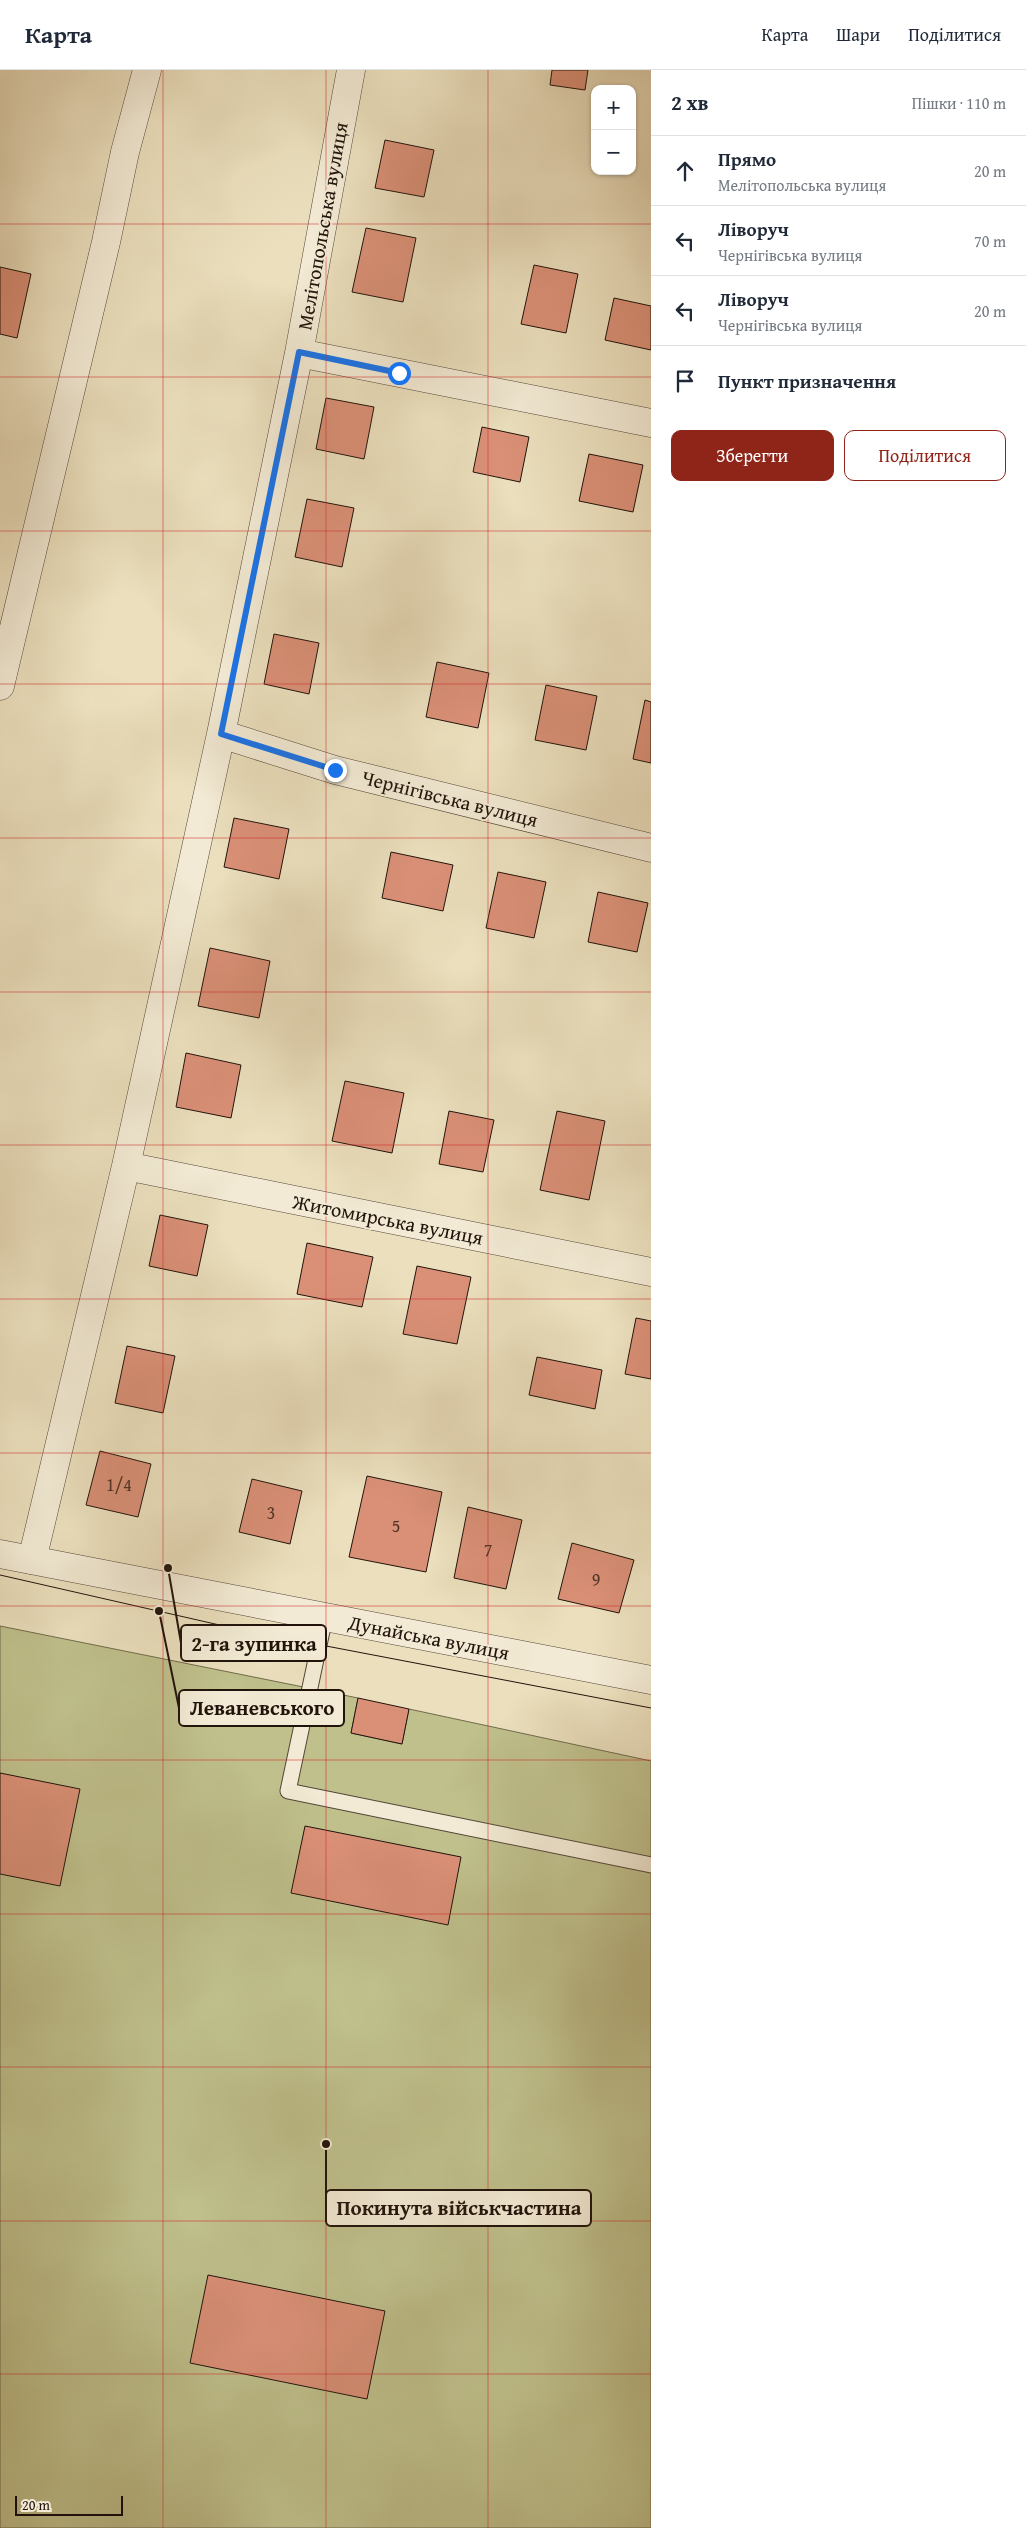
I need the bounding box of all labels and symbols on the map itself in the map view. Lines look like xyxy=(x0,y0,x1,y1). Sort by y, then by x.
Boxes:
street label: Мелітопольська вулиця xyxy=(289,120,355,332)
route start xyxy=(388,362,411,385)
route end xyxy=(324,759,347,782)
street label: Чернігівська вулиця xyxy=(359,762,541,834)
street label: Житомирська вулиця xyxy=(289,1186,486,1252)
house number: 1/4 xyxy=(106,1471,132,1498)
house number: 3 xyxy=(267,1499,275,1526)
house number: 5 xyxy=(392,1512,400,1539)
house number: 7 xyxy=(484,1536,492,1563)
house number: 9 xyxy=(592,1566,600,1593)
street label: Дунайська вулиця xyxy=(345,1607,512,1667)
callout: 2-га зупинка xyxy=(181,1625,326,1661)
text: 2-га зупинка xyxy=(191,1628,317,1659)
callout: Леваневського xyxy=(179,1690,344,1726)
text: Леваневського xyxy=(190,1692,334,1723)
callout: Покинута військчастина xyxy=(326,2190,591,2226)
text: Покинута військчастина xyxy=(336,2192,582,2223)
scale bar xyxy=(15,2493,122,2516)

